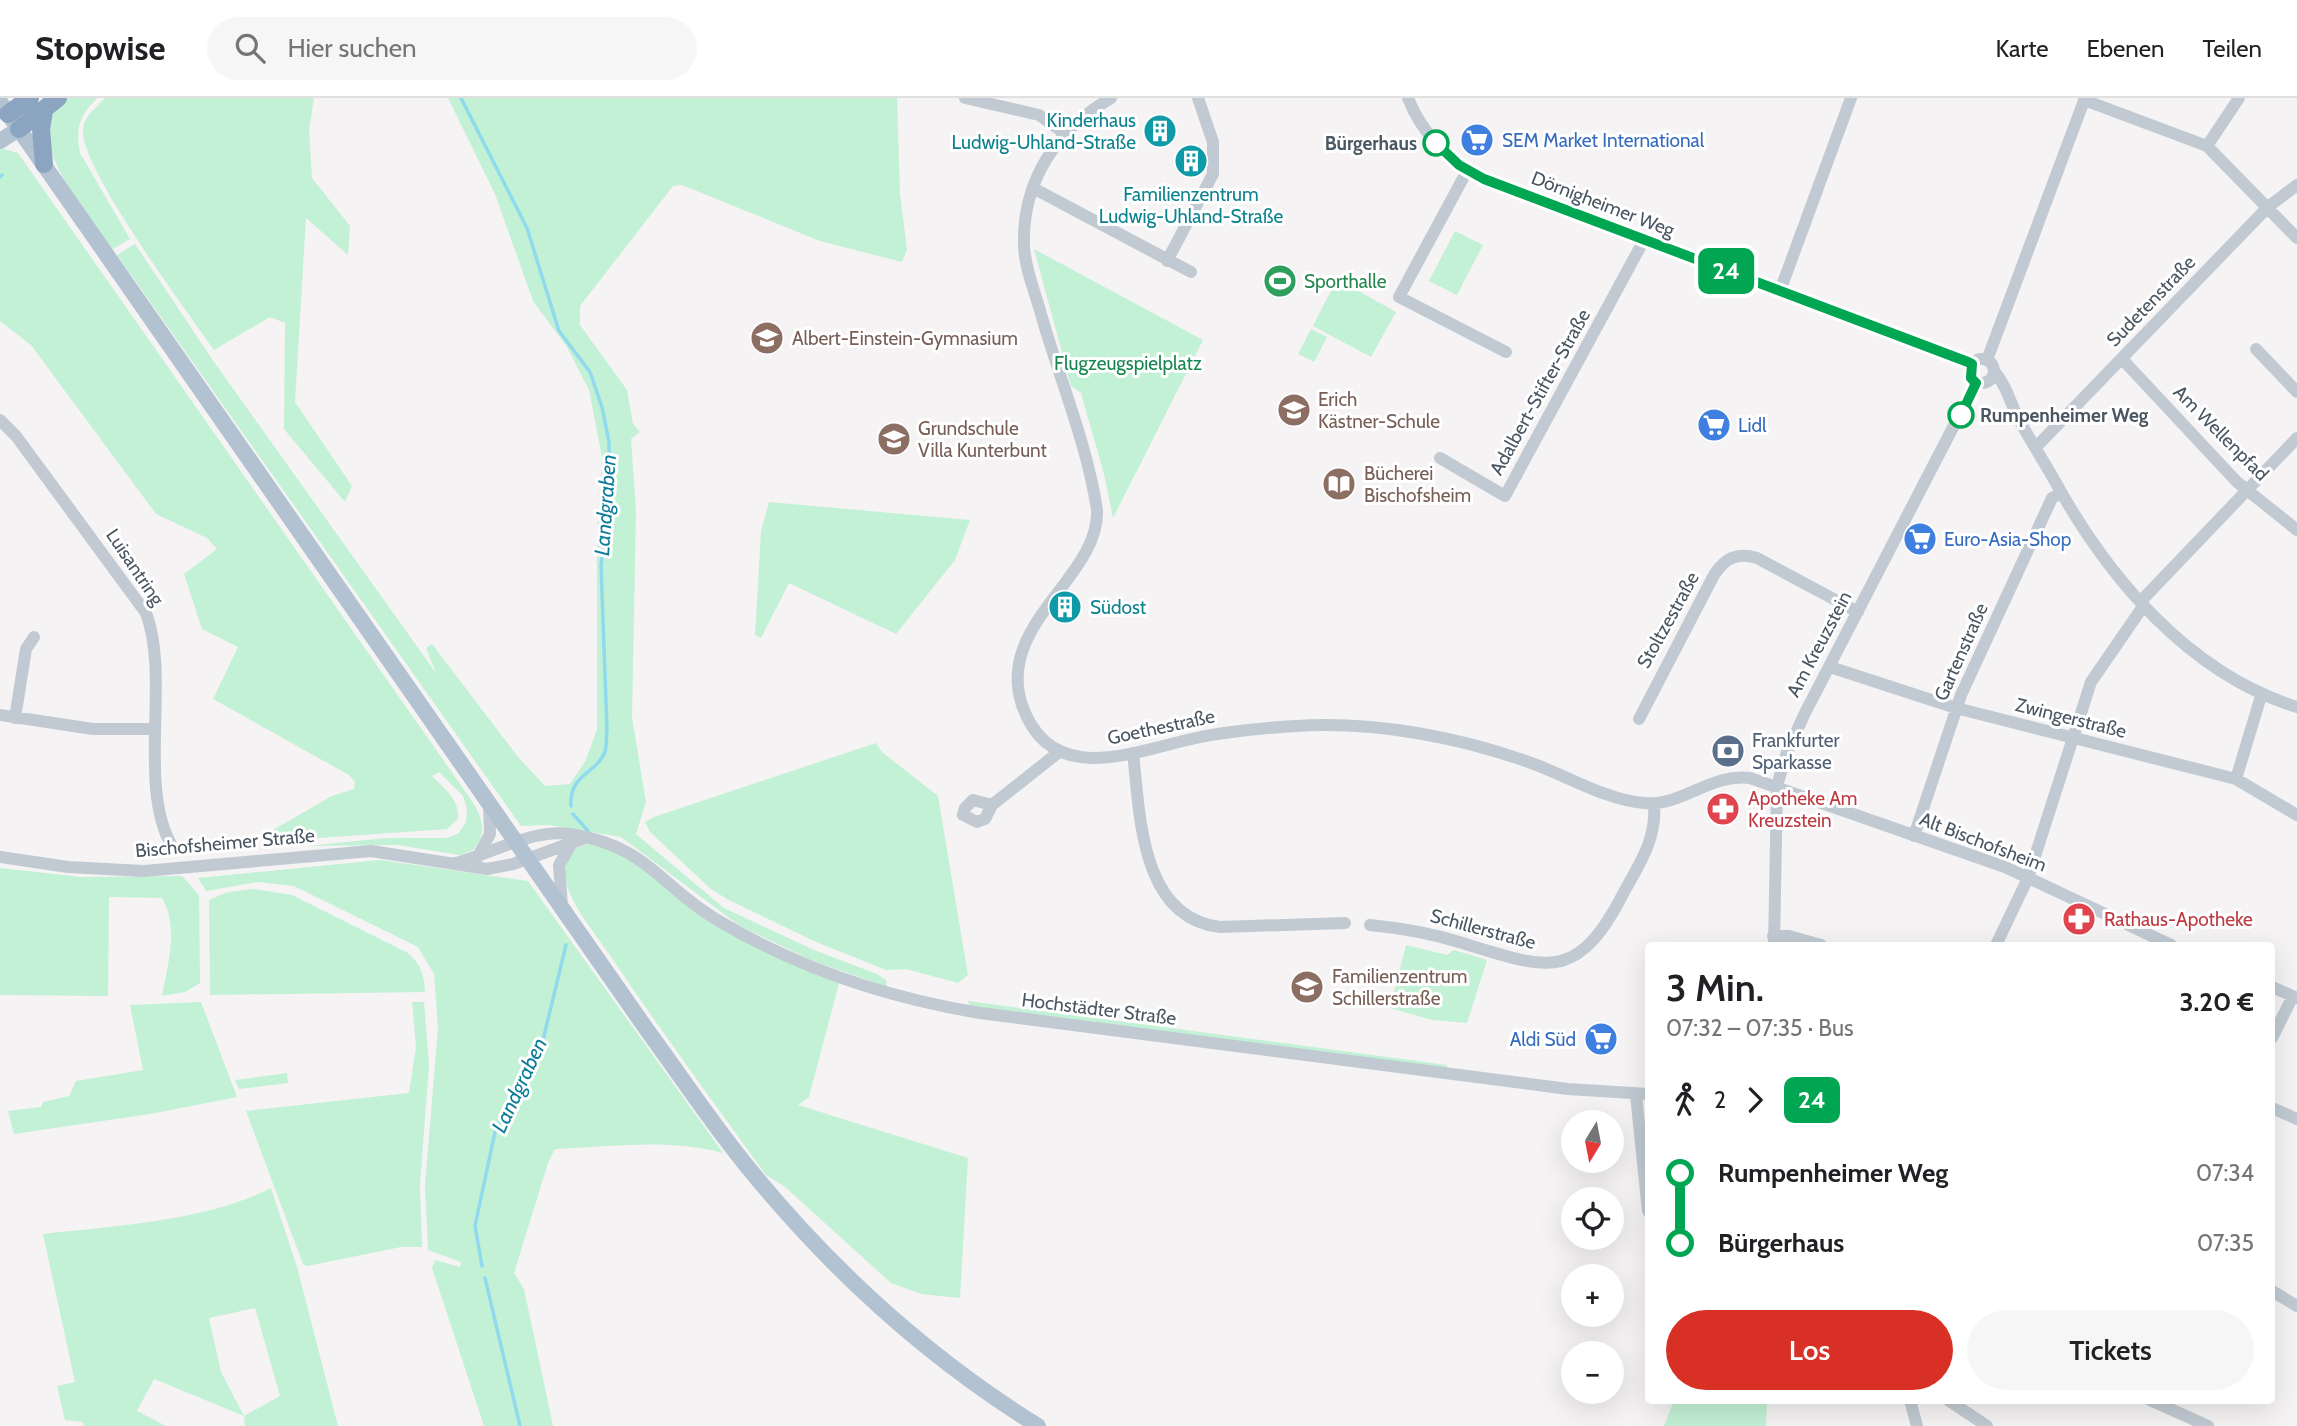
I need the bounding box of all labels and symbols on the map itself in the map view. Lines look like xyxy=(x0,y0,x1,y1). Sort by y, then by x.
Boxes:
place label: Kinderhaus Ludwig-Uhland-Straße xyxy=(952,109,1136,154)
building icon: Kinderhaus Ludwig-Uhland-Straße xyxy=(1141,112,1179,150)
supermarket icon: SEM Market International xyxy=(1458,121,1496,159)
place label: SEM Market International xyxy=(1502,129,1705,152)
marker: Bürgerhaus xyxy=(1423,130,1449,156)
place label: Bürgerhaus xyxy=(1325,132,1417,155)
building icon: Familienzentrum Ludwig-Uhland-Straße xyxy=(1172,142,1210,180)
street label: Dörnigheimer Weg xyxy=(1528,166,1678,242)
place label: Familienzentrum Ludwig-Uhland-Straße xyxy=(1099,183,1283,228)
line badge: 24 xyxy=(1694,248,1758,294)
street label: Sudetenstraße xyxy=(2102,250,2200,351)
sports icon: Sporthalle xyxy=(1261,262,1299,300)
place label: Sporthalle xyxy=(1304,270,1387,293)
street label: Adalbert-Stifter-Straße xyxy=(1485,305,1595,479)
school or university icon: Albert-Einstein-Gymnasium xyxy=(748,319,786,357)
place label: Albert-Einstein-Gymnasium xyxy=(792,327,1018,350)
park label: Flugzeugspielplatz xyxy=(1054,352,1202,375)
street label: Am Wellenpfad xyxy=(2169,381,2273,485)
place label: Erich Kästner-Schule xyxy=(1318,388,1440,433)
school or university icon: Erich Kästner-Schule xyxy=(1275,391,1313,429)
marker: Rumpenheimer Weg xyxy=(1948,402,1974,428)
place label: Rumpenheimer Weg xyxy=(1980,404,2149,427)
supermarket icon: Lidl xyxy=(1695,406,1733,444)
place label: Lidl xyxy=(1738,414,1767,437)
place label: Grundschule Villa Kunterbunt xyxy=(918,417,1048,462)
school or university icon: Grundschule Villa Kunterbunt xyxy=(875,420,913,458)
water label: Landgraben xyxy=(589,453,621,557)
place label: Bücherei Bischofsheim xyxy=(1364,462,1471,507)
library icon: Bücherei Bischofsheim xyxy=(1320,465,1358,503)
supermarket icon: Euro-Asia-Shop xyxy=(1901,520,1939,558)
street label: Luisantring xyxy=(101,524,169,610)
place label: Euro-Asia-Shop xyxy=(1944,528,2071,551)
street label: Stoltzestraße xyxy=(1632,568,1704,672)
street label: Am Kreuzstein xyxy=(1782,587,1856,701)
building icon: Südost xyxy=(1046,588,1084,626)
place label: Südost xyxy=(1090,596,1147,619)
street label: Gartenstraße xyxy=(1929,599,1993,704)
street label: Zwingerstraße xyxy=(2013,693,2129,743)
street label: Goethestraße xyxy=(1105,704,1217,750)
place label: Frankfurter Sparkasse xyxy=(1752,729,1840,774)
bank icon: Frankfurter Sparkasse xyxy=(1709,732,1747,770)
place label: Apotheke Am Kreuzstein xyxy=(1748,787,1858,832)
pharmacy icon: Apotheke Am Kreuzstein xyxy=(1704,790,1742,828)
street label: Alt Bischofsheim xyxy=(1916,807,2050,877)
street label: Bischofsheimer Straße xyxy=(134,824,316,862)
pharmacy icon: Rathaus-Apotheke xyxy=(2060,900,2098,938)
street label: Schillerstraße xyxy=(1428,904,1539,954)
place label: Rathaus-Apotheke xyxy=(2104,908,2253,931)
place label: Familienzentrum Schillerstraße xyxy=(1332,965,1468,1010)
school or university icon: Familienzentrum Schillerstraße xyxy=(1288,968,1326,1006)
street label: Hochstädter Straße xyxy=(1020,988,1178,1030)
supermarket icon: Aldi Süd xyxy=(1582,1020,1620,1058)
place label: Aldi Süd xyxy=(1510,1028,1576,1051)
water label: Landgraben xyxy=(486,1034,552,1136)
north arrow xyxy=(1561,1110,1624,1172)

